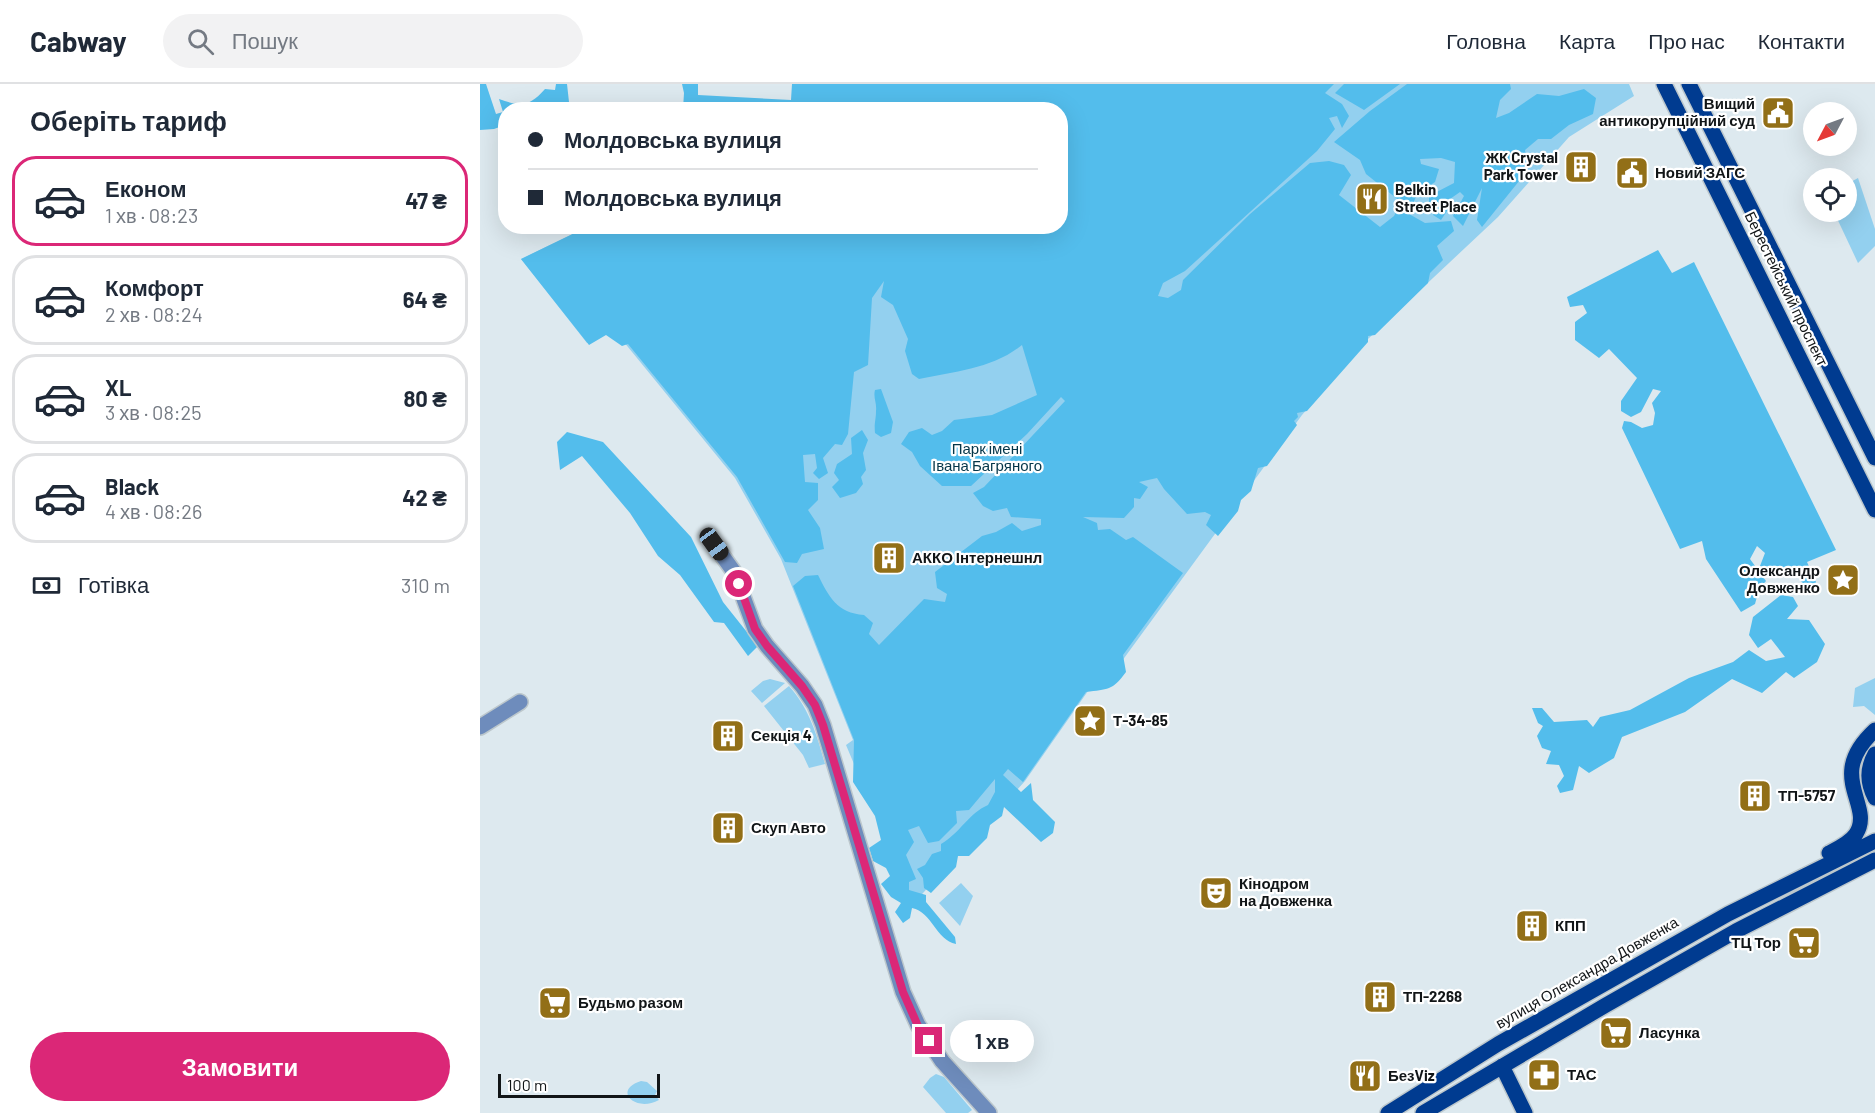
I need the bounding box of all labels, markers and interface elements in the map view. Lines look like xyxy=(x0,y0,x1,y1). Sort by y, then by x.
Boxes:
search box xyxy=(163,14,583,68)
text: Cabway xyxy=(30,24,127,58)
icon: search xyxy=(184,25,217,58)
text: Пошук xyxy=(232,27,298,53)
text: Головна xyxy=(1446,28,1526,53)
text: Карта xyxy=(1559,28,1615,53)
text: Про нас xyxy=(1648,28,1725,53)
text: Контакти xyxy=(1758,28,1845,53)
place label: Вищий антикорупційний суд xyxy=(1599,94,1755,129)
public building icon: Вищий антикорупційний суд xyxy=(1760,95,1796,131)
north arrow xyxy=(1803,102,1857,156)
map controls xyxy=(1803,102,1857,222)
text: Оберіть тариф xyxy=(30,104,227,136)
text: Молдовська вулиця xyxy=(564,126,782,152)
place label: ЖК Crystal Park Tower xyxy=(1484,148,1558,183)
building icon: ЖК Crystal Park Tower xyxy=(1563,149,1599,185)
public building icon: Новий ЗАГС xyxy=(1614,155,1650,191)
place label: Новий ЗАГС xyxy=(1655,163,1745,181)
button: locate xyxy=(1803,168,1857,222)
icon: car xyxy=(33,174,87,228)
text: Економ xyxy=(105,175,187,201)
place label: Belkin Street Place xyxy=(1395,180,1477,215)
restaurant icon: Belkin Street Place xyxy=(1354,181,1390,217)
text: Молдовська вулиця xyxy=(564,184,782,210)
text: 47 ₴ xyxy=(405,187,447,213)
text: 1 хв · 08:23 xyxy=(105,203,198,227)
street label: Берестейський проспект xyxy=(1742,208,1832,369)
icon: car xyxy=(33,273,87,327)
text: Комфорт xyxy=(105,274,204,300)
text: 64 ₴ xyxy=(403,286,447,312)
text: 2 хв · 08:24 xyxy=(105,302,203,326)
icon: car xyxy=(33,372,87,426)
text: XL xyxy=(105,374,131,400)
text: 80 ₴ xyxy=(403,385,447,411)
text: 3 хв · 08:25 xyxy=(105,400,202,424)
park label: Парк імені Івана Багряного xyxy=(932,439,1042,474)
icon: car xyxy=(33,471,87,525)
text: Black xyxy=(105,473,159,499)
text: 42 ₴ xyxy=(402,484,447,510)
text: 4 хв · 08:26 xyxy=(105,499,202,523)
car xyxy=(696,524,732,564)
building icon: АККО Інтернешнл xyxy=(871,540,907,576)
place label: АККО Інтернешнл xyxy=(912,548,1042,566)
place label: Олександр Довженко xyxy=(1739,561,1820,596)
place icon: Олександр Довженко xyxy=(1825,562,1861,598)
icon: cash xyxy=(30,569,63,602)
route start xyxy=(725,570,752,597)
text: Готівка xyxy=(78,571,149,597)
text: 310 m xyxy=(401,573,450,597)
place icon: Т-34-85 xyxy=(1072,703,1108,739)
place label: Т-34-85 xyxy=(1113,711,1168,729)
building icon: Секція 4 xyxy=(710,718,746,754)
place label: Секція 4 xyxy=(751,726,812,744)
building icon: ТП-5757 xyxy=(1737,778,1773,814)
place label: ТП-5757 xyxy=(1778,786,1836,804)
building icon: Скуп Авто xyxy=(710,810,746,846)
place label: Скуп Авто xyxy=(751,818,826,836)
place label: Кінодром на Довженка xyxy=(1239,874,1333,909)
theatre icon: Кінодром на Довженка xyxy=(1198,875,1234,911)
building icon: КПП xyxy=(1514,908,1550,944)
street label: вулиця Олександра Довженка xyxy=(1492,912,1682,1032)
place label: КПП xyxy=(1555,916,1586,934)
supermarket icon: ТЦ Тор xyxy=(1786,925,1822,961)
place label: ТЦ Тор xyxy=(1731,933,1781,951)
building icon: ТП-2268 xyxy=(1362,979,1398,1015)
supermarket icon: Будьмо разом xyxy=(537,985,573,1021)
place label: ТП-2268 xyxy=(1403,987,1462,1005)
place label: Будьмо разом xyxy=(578,993,683,1011)
supermarket icon: Ласунка xyxy=(1598,1015,1634,1051)
callout: 1 хв xyxy=(950,1020,1034,1062)
place label: Ласунка xyxy=(1639,1023,1700,1041)
route end xyxy=(915,1027,942,1054)
text: 1 хв xyxy=(975,1029,1009,1053)
button: Замовити xyxy=(30,1032,450,1101)
pharmacy icon: ТАС xyxy=(1526,1057,1562,1093)
restaurant icon: БезViz xyxy=(1347,1058,1383,1094)
place label: ТАС xyxy=(1567,1065,1597,1083)
place label: БезViz xyxy=(1388,1066,1435,1084)
scale bar xyxy=(498,1071,660,1098)
text: 100 m xyxy=(507,1075,547,1094)

